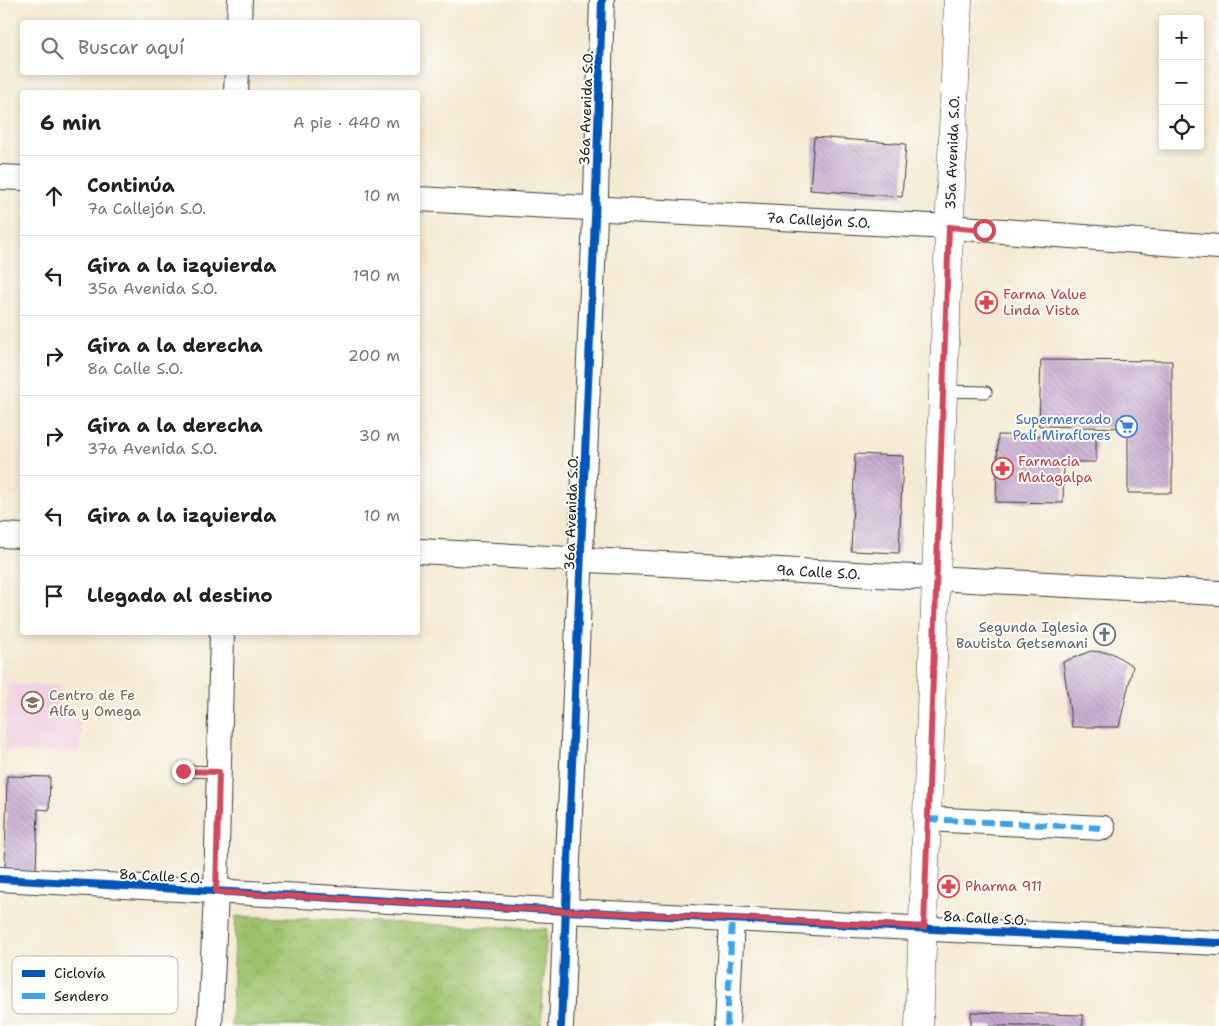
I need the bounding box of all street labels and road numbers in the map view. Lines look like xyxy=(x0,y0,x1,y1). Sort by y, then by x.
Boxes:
street label: 36a Avenida S.O. xyxy=(575,50,597,166)
street label: 35a Avenida S.O. xyxy=(941,95,963,210)
street label: 7a Callejón S.O. xyxy=(766,208,871,232)
street label: 36a Avenida S.O. xyxy=(560,455,582,571)
street label: 9a Calle S.O. xyxy=(776,561,861,583)
street label: 8a Calle S.O. xyxy=(119,865,203,887)
street label: 8a Calle S.O. xyxy=(943,907,1027,929)

